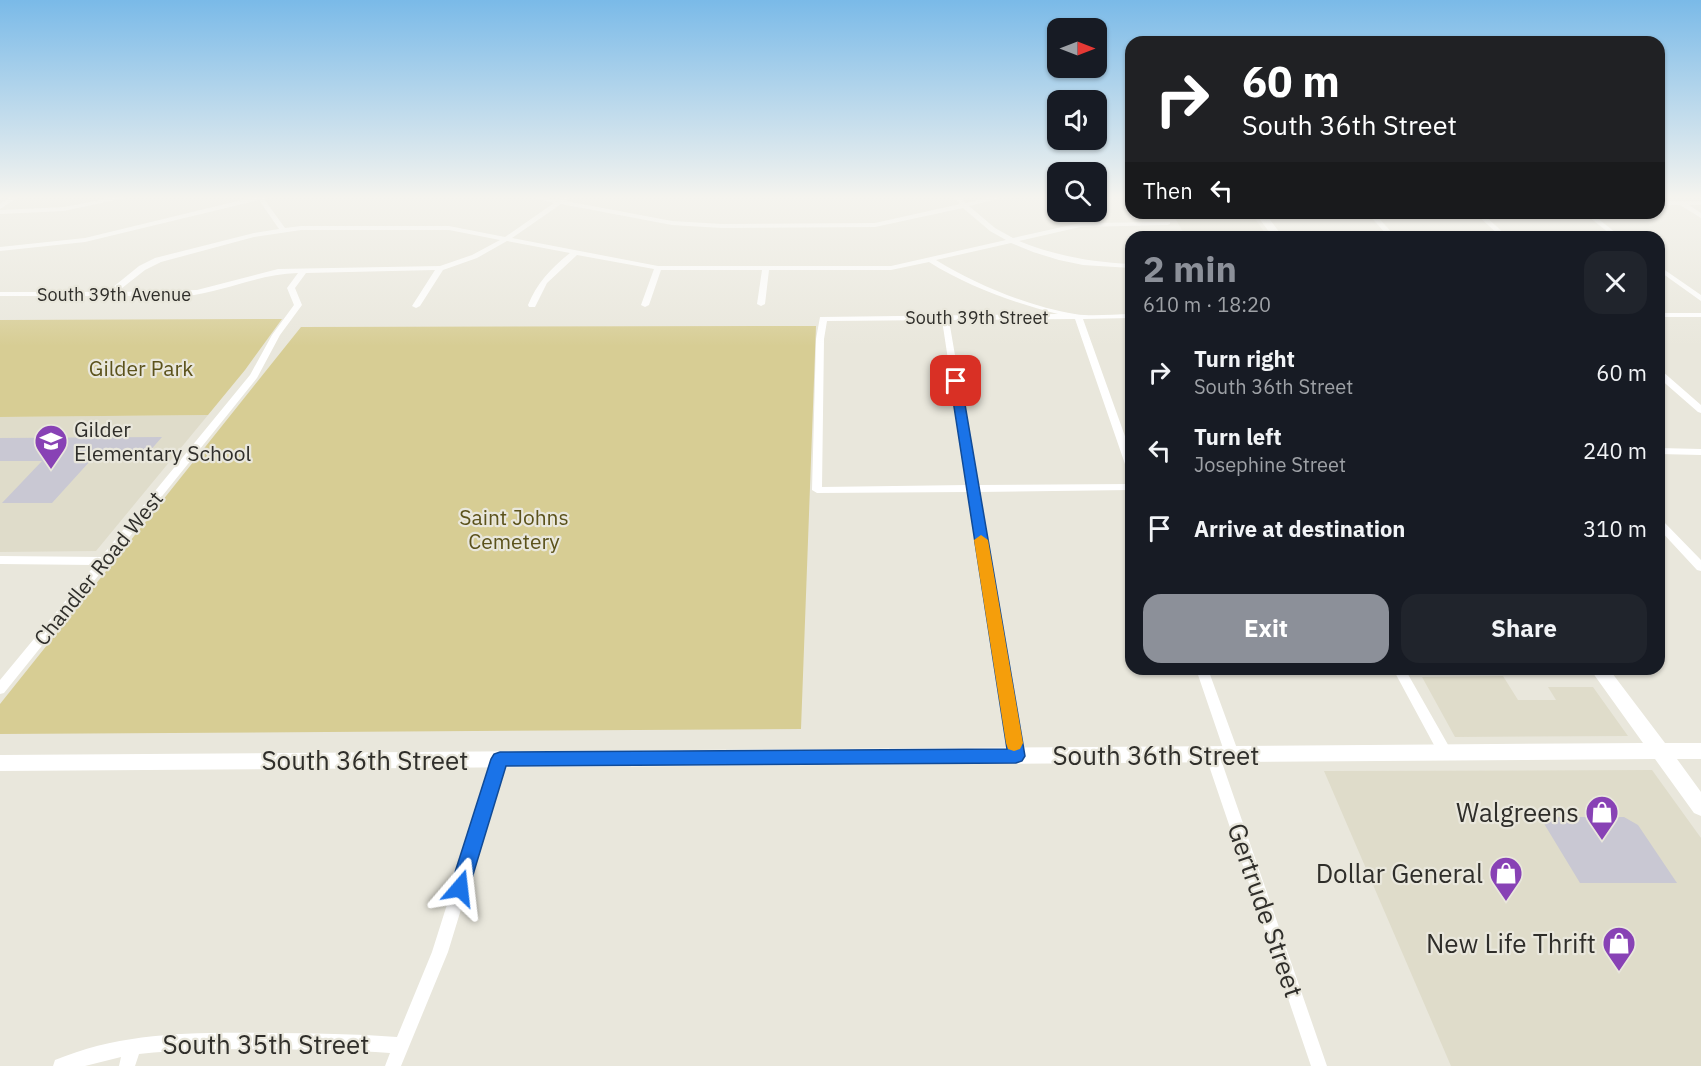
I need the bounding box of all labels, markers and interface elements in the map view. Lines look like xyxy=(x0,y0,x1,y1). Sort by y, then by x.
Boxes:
north arrow xyxy=(1047,18,1107,78)
map controls xyxy=(1047,18,1107,222)
text: 60 m xyxy=(1242,54,1340,109)
icon: right xyxy=(1143,60,1221,138)
button: sound xyxy=(1047,90,1107,150)
text: South 36th Street xyxy=(1242,107,1457,142)
button: search xyxy=(1047,162,1107,222)
icon: left xyxy=(1205,174,1238,207)
text: Then xyxy=(1143,176,1193,205)
text: 2 min xyxy=(1143,245,1237,292)
button: close xyxy=(1584,251,1647,314)
street label: South 39th Avenue xyxy=(37,283,191,306)
text: 610 m · 18:20 xyxy=(1143,291,1271,318)
street label: South 39th Street xyxy=(905,306,1049,329)
text: Turn right xyxy=(1194,344,1295,373)
park label: Gilder Park xyxy=(89,354,193,382)
pin xyxy=(930,355,981,406)
icon: right xyxy=(1143,356,1176,389)
text: 60 m xyxy=(1596,358,1647,387)
icon: arrive xyxy=(939,364,972,397)
text: South 36th Street xyxy=(1194,373,1353,400)
place label: Gilder Elementary School xyxy=(74,415,251,467)
text: Turn left xyxy=(1194,422,1282,451)
school or university icon: Gilder Elementary School xyxy=(33,423,69,470)
icon: left xyxy=(1143,434,1176,467)
text: 240 m xyxy=(1583,436,1647,465)
text: Josephine Street xyxy=(1194,451,1346,478)
street label: Chandler Road West xyxy=(27,485,169,651)
park label: Saint Johns Cemetery xyxy=(459,503,569,555)
icon: arrive xyxy=(1143,512,1176,545)
text: Arrive at destination xyxy=(1194,514,1405,543)
text: 310 m xyxy=(1583,514,1647,543)
button: Exit xyxy=(1143,594,1389,663)
button: Share xyxy=(1401,594,1647,663)
street label: South 36th Street xyxy=(1052,738,1260,772)
street label: South 36th Street xyxy=(261,743,469,777)
shop icon: Walgreens xyxy=(1584,794,1620,841)
place label: Walgreens xyxy=(1456,795,1579,829)
street label: Gertrude Street xyxy=(1220,818,1312,1002)
shop icon: Dollar General xyxy=(1488,855,1524,902)
position arrow xyxy=(428,856,492,920)
place label: Dollar General xyxy=(1316,856,1483,890)
shop icon: New Life Thrift xyxy=(1601,925,1637,972)
place label: New Life Thrift xyxy=(1426,926,1596,960)
street label: South 35th Street xyxy=(162,1027,370,1061)

